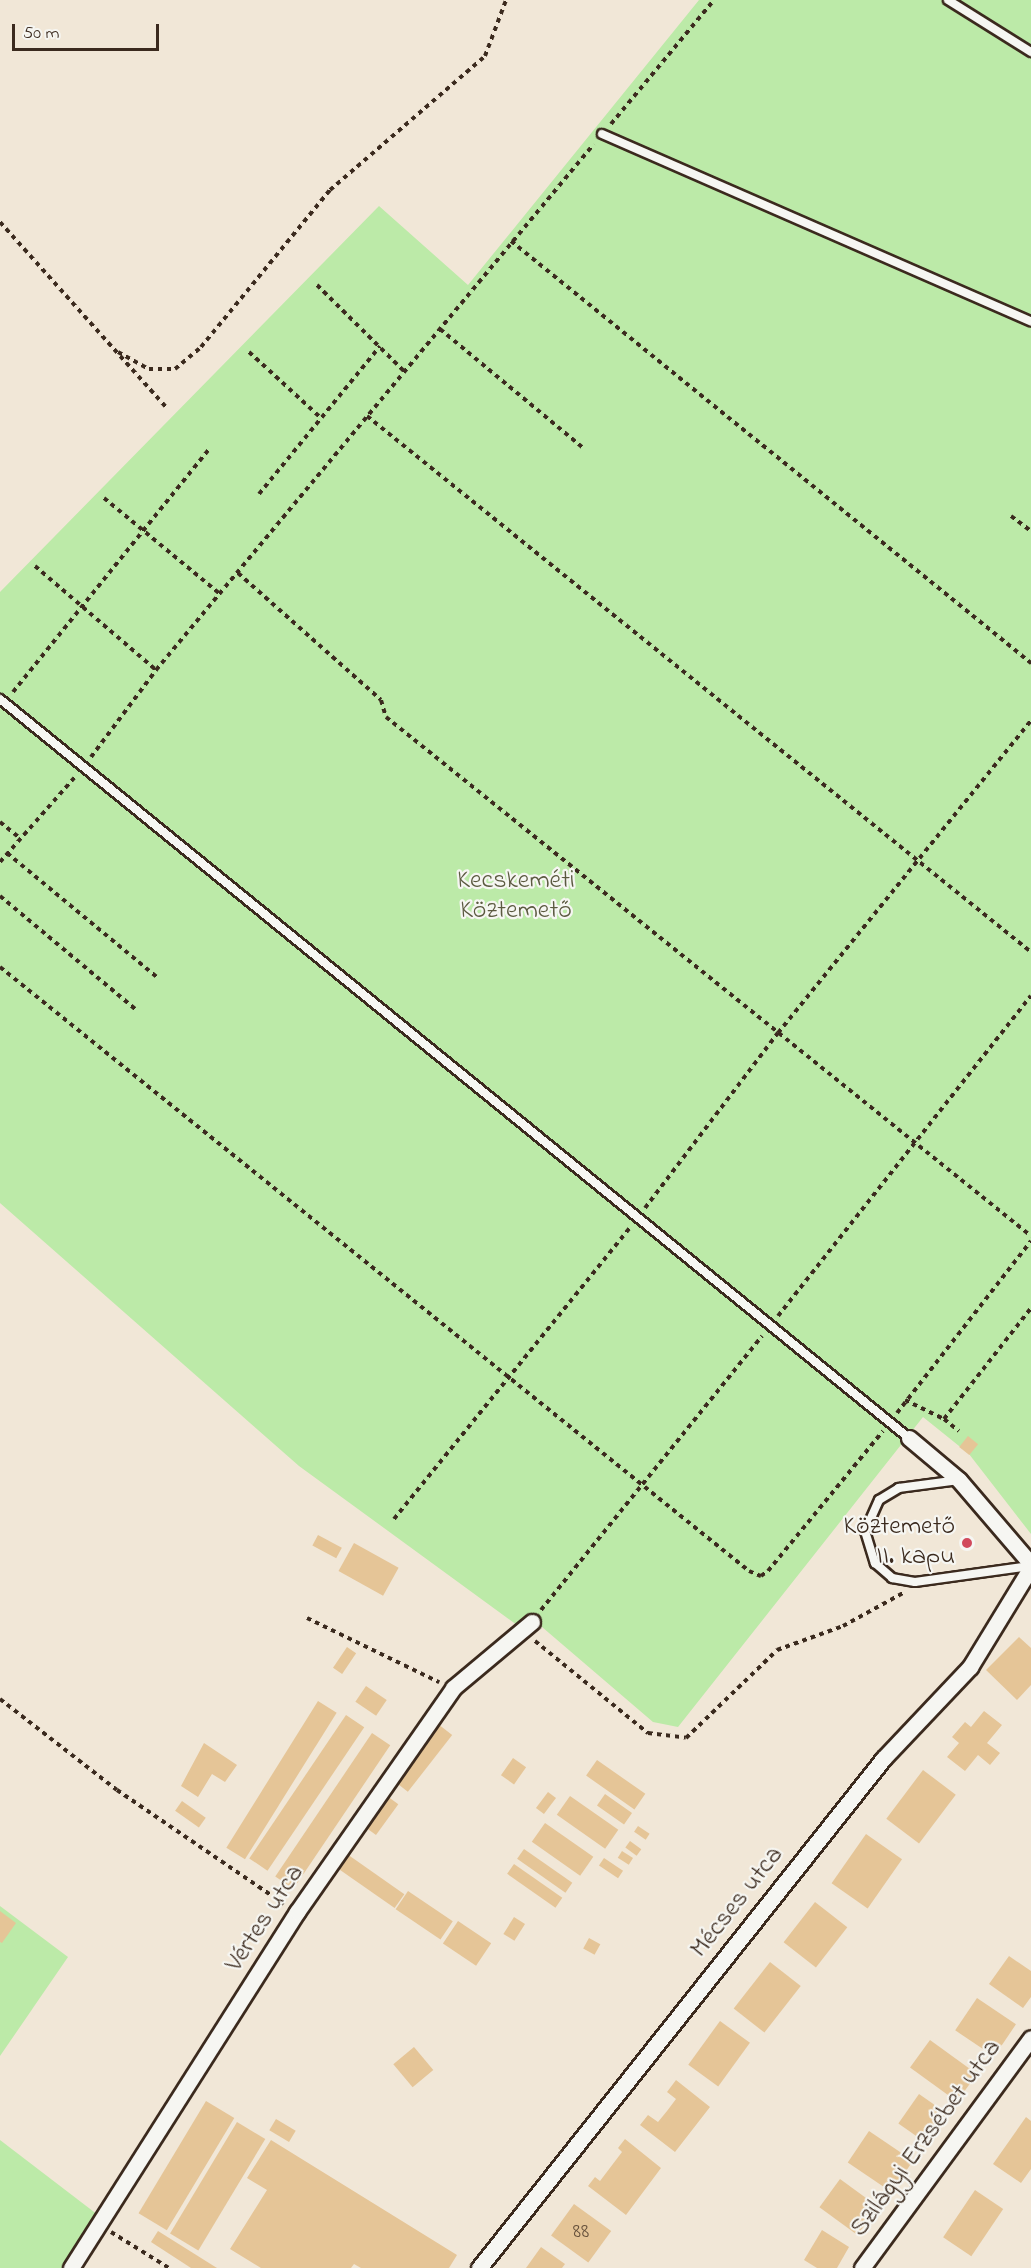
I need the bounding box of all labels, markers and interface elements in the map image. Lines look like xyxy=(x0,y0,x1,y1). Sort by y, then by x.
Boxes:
scale bar xyxy=(15,12,162,50)
text: 50 m xyxy=(23,21,60,47)
park label: Kecskeméti Köztemető xyxy=(457,866,575,928)
place label: Köztemető II. kapu xyxy=(844,1512,955,1574)
marker: Köztemető II. kapu xyxy=(960,1536,974,1550)
street label: Mécses utca xyxy=(685,1841,791,1965)
street label: Vértes utca xyxy=(220,1860,312,1978)
street label: Szilágyi Erzsébet utca xyxy=(845,2034,1009,2244)
house number: 88 xyxy=(573,2220,589,2246)

